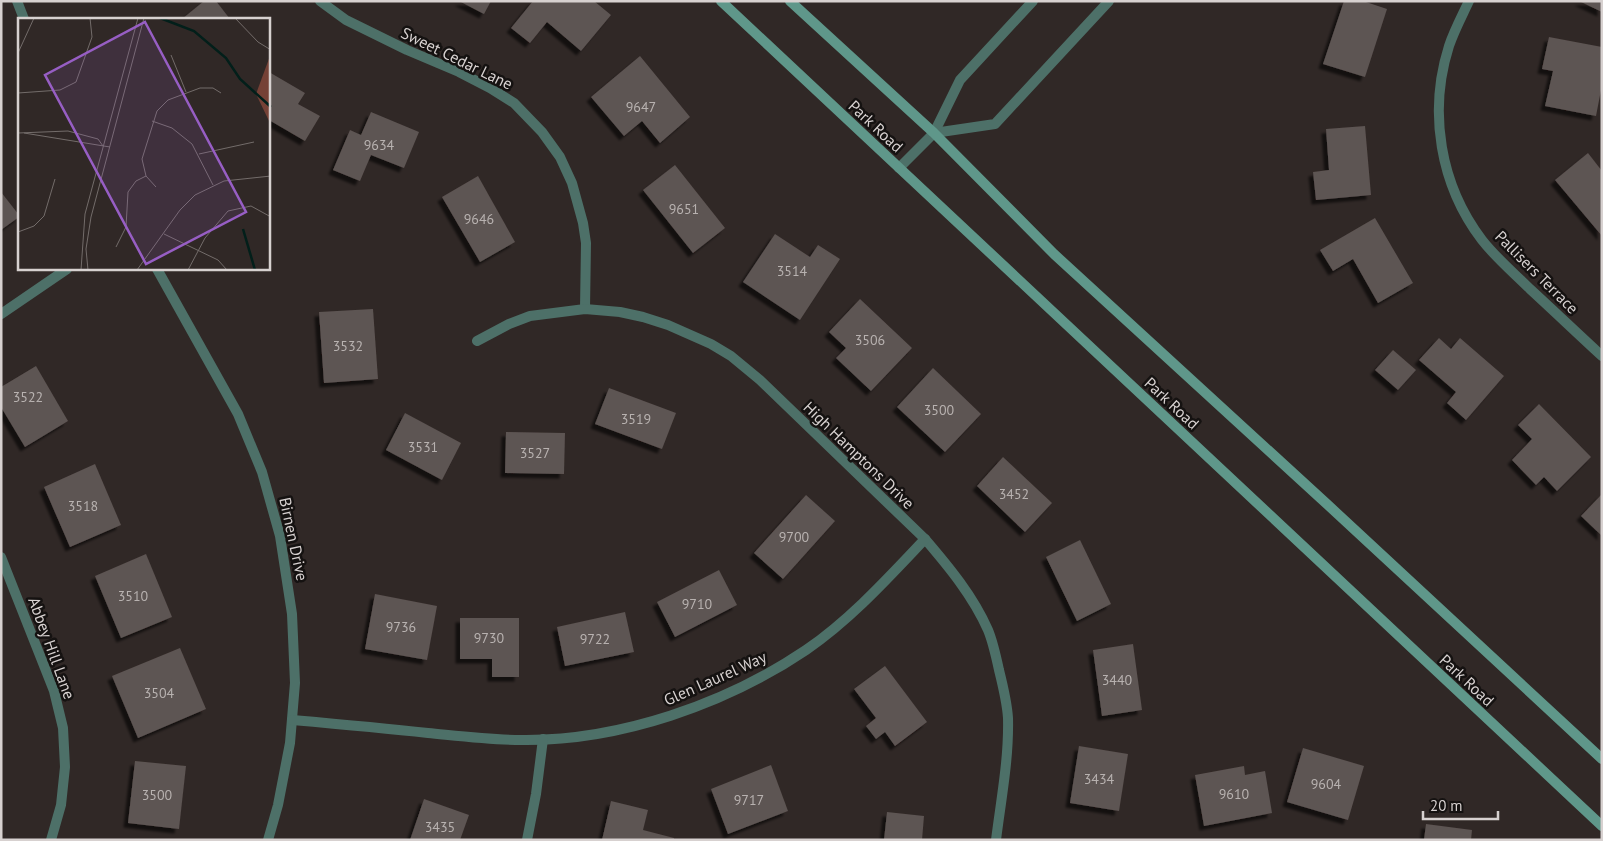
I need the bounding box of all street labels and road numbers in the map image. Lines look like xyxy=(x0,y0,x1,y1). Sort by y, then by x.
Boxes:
street label: Sweet Cedar Lane xyxy=(398,22,516,94)
street label: Park Road xyxy=(845,96,907,156)
street label: Pallisers Terrace xyxy=(1491,226,1583,318)
street label: Park Road xyxy=(1141,373,1203,433)
street label: High Hamptons Drive xyxy=(799,397,919,513)
street label: Birnen Drive xyxy=(275,495,313,583)
street label: Abbey Hill Lane xyxy=(24,594,80,702)
street label: Glen Laurel Way xyxy=(661,646,770,710)
street label: Park Road xyxy=(1436,650,1498,710)

